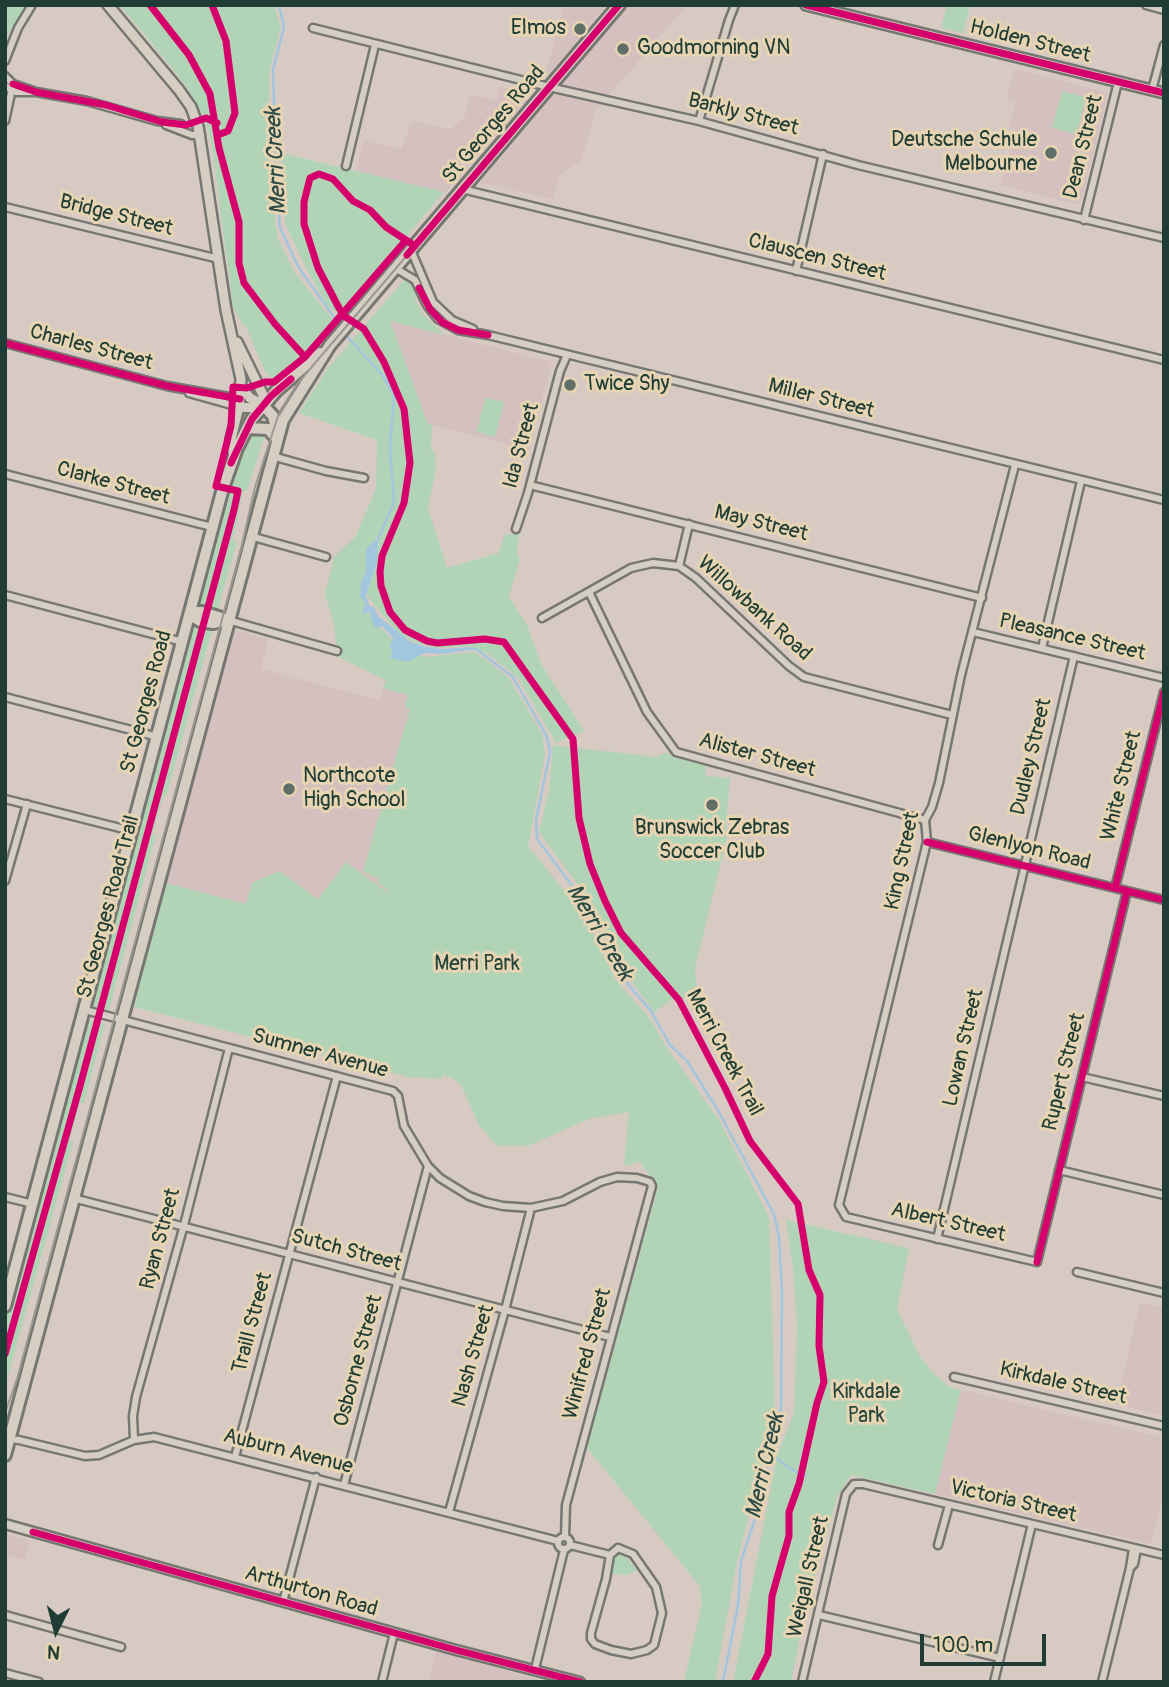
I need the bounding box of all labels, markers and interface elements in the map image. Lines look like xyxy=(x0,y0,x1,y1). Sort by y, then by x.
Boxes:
street label: Holden Street xyxy=(967,15,1093,69)
place label: Elmos xyxy=(511,16,566,42)
marker: Elmos xyxy=(572,21,588,37)
place label: Goodmorning VN xyxy=(637,36,790,62)
marker: Goodmorning VN xyxy=(615,41,631,57)
street label: St Georges Road xyxy=(437,61,551,189)
street label: Barkly Street xyxy=(685,88,801,142)
street label: Dean Street xyxy=(1059,93,1109,201)
water label: Merri Creek xyxy=(260,107,294,215)
place label: Deutsche Schule Melbourne xyxy=(891,128,1037,178)
marker: Deutsche Schule Melbourne xyxy=(1043,145,1059,161)
street label: Bridge Street xyxy=(57,190,175,242)
street label: Clauscen Street xyxy=(745,229,889,287)
street label: Charles Street xyxy=(27,319,155,377)
place label: Twice Shy xyxy=(584,372,670,398)
street label: Miller Street xyxy=(765,374,877,424)
marker: Twice Shy xyxy=(562,377,578,393)
street label: Ida Street xyxy=(499,400,545,492)
street label: Clarke Street xyxy=(54,457,172,511)
street label: May Street xyxy=(712,500,810,548)
street label: Willowbank Road xyxy=(692,551,816,667)
street label: Pleasance Street xyxy=(996,609,1148,667)
street label: St Georges Road xyxy=(116,628,178,776)
street label: Dudley Street xyxy=(1006,696,1058,818)
street label: Alister Street xyxy=(696,728,818,784)
street label: White Street xyxy=(1096,729,1148,843)
place label: Northcote High School xyxy=(303,764,406,814)
marker: Northcote High School xyxy=(281,781,297,797)
marker: Brunswick Zebras Soccer Club xyxy=(704,797,720,813)
street label: King Street xyxy=(880,809,926,913)
street label: St Georges Road Trail xyxy=(72,813,146,1001)
place label: Brunswick Zebras Soccer Club xyxy=(635,816,789,866)
street label: Glenlyon Road xyxy=(965,822,1093,876)
water label: Merri Creek xyxy=(559,880,639,986)
park label: Merri Park xyxy=(434,952,520,978)
street label: Merri Creek Trail xyxy=(680,985,768,1121)
street label: Lowan Street xyxy=(938,987,990,1109)
street label: Rupert Street xyxy=(1038,1011,1092,1133)
street label: Sumner Avenue xyxy=(249,1024,391,1084)
street label: Ryan Street xyxy=(135,1186,187,1292)
street label: Albert Street xyxy=(888,1198,1008,1248)
street label: Sutch Street xyxy=(288,1224,404,1278)
street label: Traill Street xyxy=(227,1270,279,1376)
street label: Winifred Street xyxy=(558,1286,618,1422)
street label: Osborne Street xyxy=(329,1292,389,1430)
street label: Nash Street xyxy=(447,1302,501,1410)
street label: Kirkdale Street xyxy=(997,1357,1129,1411)
park label: Kirkdale Park xyxy=(832,1380,900,1430)
water label: Merri Creek xyxy=(740,1410,792,1522)
street label: Auburn Avenue xyxy=(221,1424,355,1480)
street label: Victoria Street xyxy=(947,1475,1079,1529)
street label: Weigall Street xyxy=(783,1514,835,1640)
street label: Arthurton Road xyxy=(242,1561,380,1623)
north arrow xyxy=(21,1596,91,1666)
scale bar xyxy=(924,1620,1050,1664)
text: 100 m xyxy=(933,1632,993,1659)
text: N xyxy=(46,1639,61,1664)

